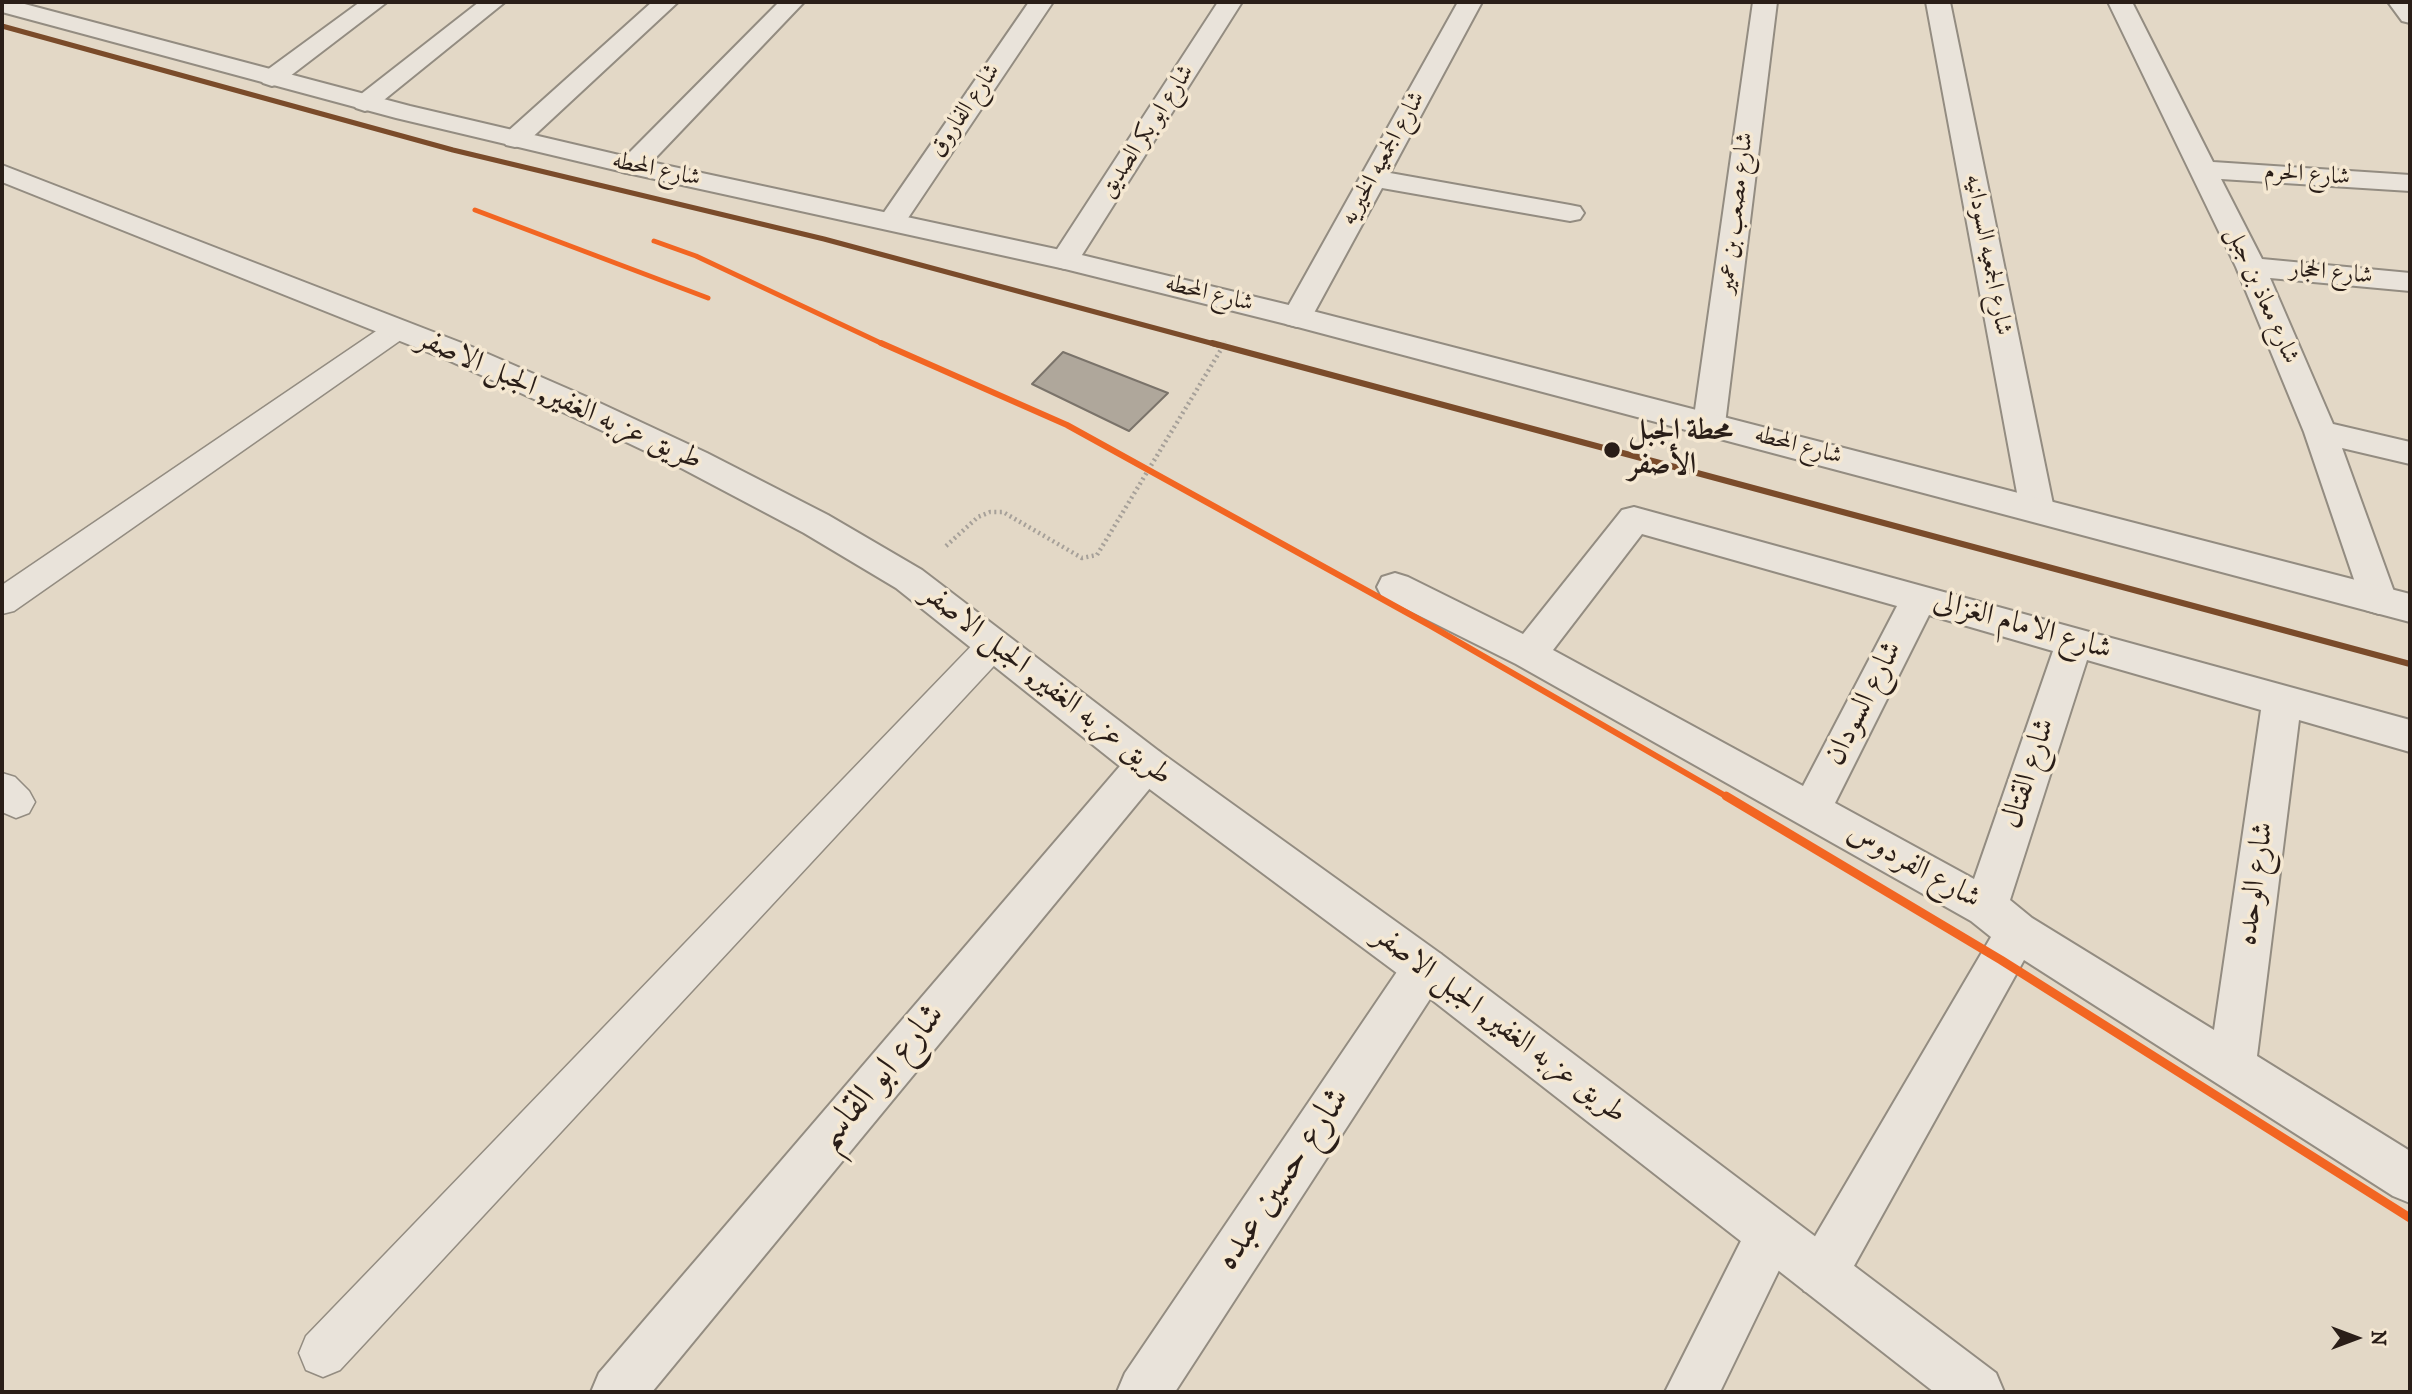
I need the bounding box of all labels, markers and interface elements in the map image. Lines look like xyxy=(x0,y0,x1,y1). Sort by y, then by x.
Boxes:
street label: شارع الفاروق xyxy=(924,59,1008,163)
street label: شارع ابو بكر الصديق xyxy=(1094,60,1202,204)
street label: شارع الجمعيه الخيريه xyxy=(1335,87,1433,231)
street label: شارع مصعب بن عمير xyxy=(1713,131,1761,295)
street label: شارع المحطه xyxy=(609,148,703,194)
street label: شارع الحرم xyxy=(2263,159,2351,193)
street label: شارع الجمعيه السودانيه xyxy=(1957,172,2017,338)
street label: شارع معاذ بن جبل xyxy=(2218,223,2304,369)
street label: شارع الحجار xyxy=(2288,256,2374,292)
street label: شارع المحطه xyxy=(1162,270,1256,320)
street label: طريق عزبه الغفير, الجبل الاصفر xyxy=(411,322,707,480)
place label: محطة الجبل الأصفر xyxy=(1628,415,1733,485)
street label: شارع المحطه xyxy=(1751,422,1845,472)
marker: محطة الجبل الأصفر xyxy=(1602,440,1622,460)
street label: طريق عزبه الغفير, الجبل الاصفر xyxy=(914,577,1178,795)
street label: شارع الامام الغزالى xyxy=(1929,584,2115,670)
street label: شارع السودان xyxy=(1818,636,1912,772)
street label: شارع القتال xyxy=(1995,714,2065,834)
street label: شارع الفردوس xyxy=(1840,816,1986,918)
street label: شارع الوحده xyxy=(2231,820,2283,948)
street label: طريق عزبه الغفير, الجبل الاصفر xyxy=(1365,919,1633,1133)
street label: شارع ابو القاسم xyxy=(808,995,956,1161)
street label: شارع حسين عبده xyxy=(1207,1080,1361,1280)
north arrow xyxy=(2321,1303,2391,1373)
text: N xyxy=(2366,1330,2389,1346)

